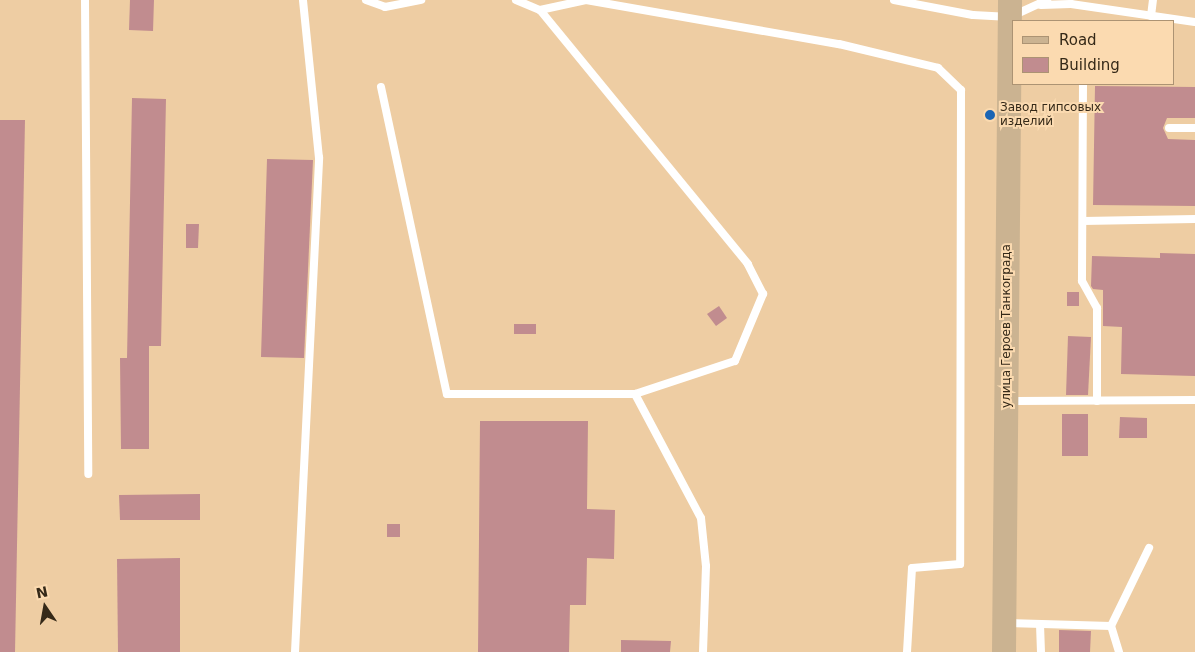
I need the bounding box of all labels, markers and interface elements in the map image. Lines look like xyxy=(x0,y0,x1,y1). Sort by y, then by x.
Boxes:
legend xyxy=(1012,20,1175,85)
text: Road xyxy=(1059,31,1097,49)
text: Building xyxy=(1059,56,1120,74)
place label: Завод гипсовых изделий xyxy=(1000,101,1101,129)
marker: Завод гипсовых изделий xyxy=(984,109,996,121)
street label: улица Героев Танкограда xyxy=(1000,244,1014,408)
north arrow xyxy=(20,582,70,632)
text: N xyxy=(34,583,49,601)

